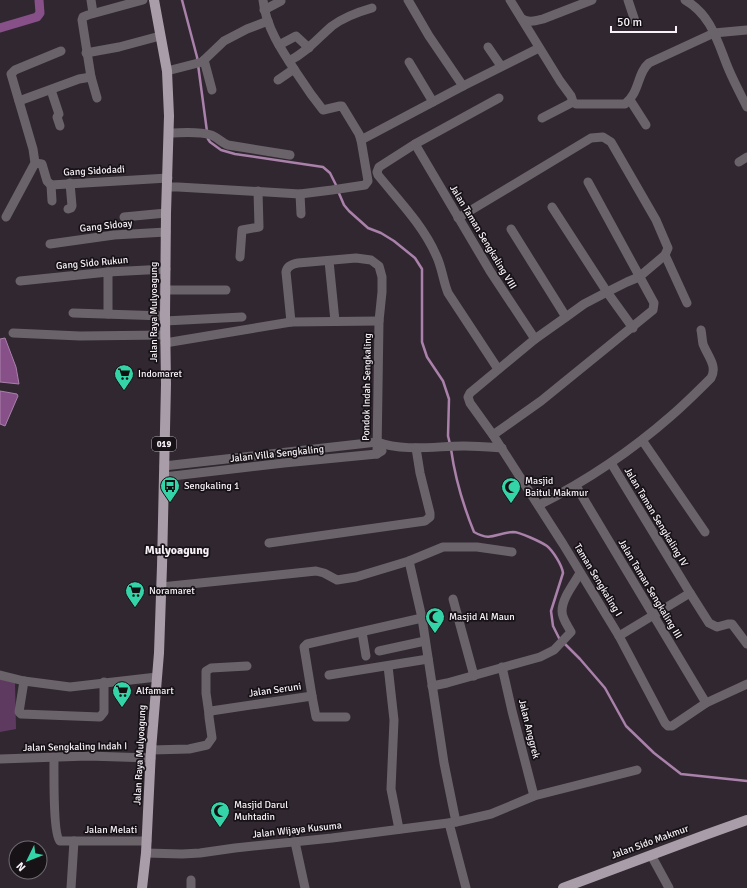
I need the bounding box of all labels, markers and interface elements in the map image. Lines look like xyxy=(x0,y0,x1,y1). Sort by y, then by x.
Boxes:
scale bar xyxy=(611,8,676,34)
text: 50 m xyxy=(617,15,642,30)
street label: Gang Sidodadi xyxy=(63,163,125,179)
street label: Jalan Taman Sengkaling VIII xyxy=(447,183,519,291)
street label: Gang Sidoay xyxy=(79,217,133,235)
street label: Gang Sido Rukun xyxy=(55,254,129,272)
street label: Jalan Raya Mulyoagung xyxy=(148,262,160,362)
street label: Pondok Indah Sengkaling xyxy=(360,333,374,441)
supermarket icon: Indomaret xyxy=(113,363,135,391)
place label: Indomaret xyxy=(138,368,182,380)
road number: 019 xyxy=(152,437,176,451)
street label: Jalan Villa Sengkaling xyxy=(230,443,324,465)
street label: Jalan Taman Sengkaling IV xyxy=(622,465,691,569)
bus stop icon: Sengkaling 1 xyxy=(159,475,181,503)
place label: Masjid Baitul Makmur xyxy=(525,475,589,499)
mosque icon: Masjid Baitul Makmur xyxy=(500,476,522,504)
place label: Sengkaling 1 xyxy=(184,480,239,492)
street label: Jalan Taman Sengkaling III xyxy=(616,537,684,641)
street label: Taman Sengkaling I xyxy=(572,541,624,619)
district label: Mulyoagung xyxy=(145,543,210,558)
supermarket icon: Noramaret xyxy=(124,580,146,608)
place label: Noramaret xyxy=(149,585,195,597)
mosque icon: Masjid Al Maun xyxy=(424,606,446,634)
place label: Masjid Al Maun xyxy=(449,611,515,623)
supermarket icon: Alfamart xyxy=(111,680,133,708)
street label: Jalan Seruni xyxy=(248,680,302,700)
place label: Alfamart xyxy=(136,685,174,697)
street label: Jalan Anggrek xyxy=(516,698,542,760)
street label: Jalan Raya Mulyoagung xyxy=(131,705,149,805)
street label: Jalan Sengkaling Indah I xyxy=(23,740,127,754)
place label: Masjid Darul Muhtadin xyxy=(234,799,288,823)
mosque icon: Masjid Darul Muhtadin xyxy=(209,800,231,828)
street label: Jalan Wijaya Kusuma xyxy=(252,819,342,841)
street label: Jalan Sido Makmur xyxy=(610,822,691,862)
street label: Jalan Melati xyxy=(85,824,137,836)
north arrow xyxy=(8,840,48,880)
text: N xyxy=(14,859,28,874)

